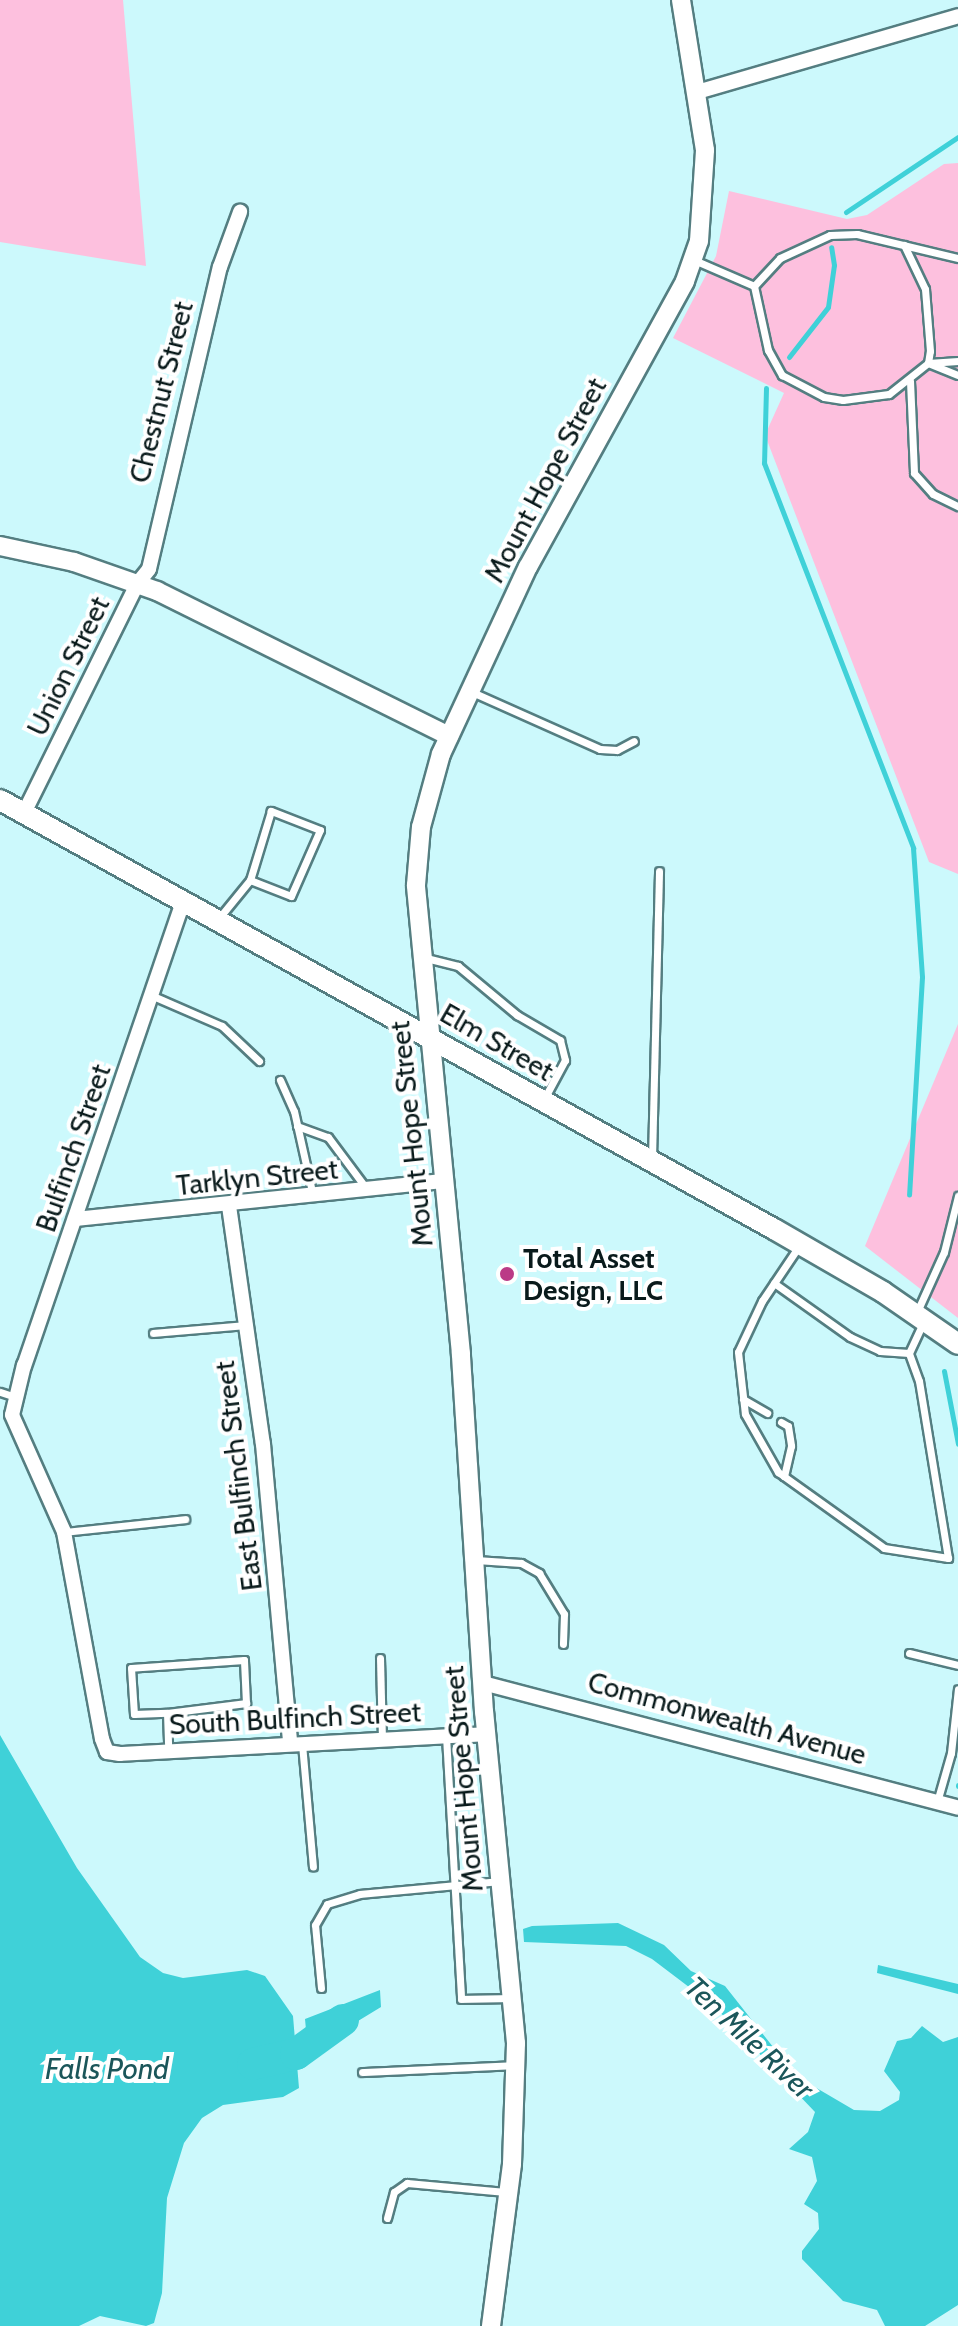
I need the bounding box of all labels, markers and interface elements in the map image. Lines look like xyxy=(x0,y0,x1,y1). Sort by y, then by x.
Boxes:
street label: Chestnut Street xyxy=(122,298,200,486)
street label: Mount Hope Street xyxy=(477,372,613,588)
street label: Union Street xyxy=(20,591,116,741)
street label: Elm Street xyxy=(435,996,559,1088)
street label: Mount Hope Street xyxy=(382,1020,440,1248)
street label: Bulfinch Street xyxy=(29,1060,117,1236)
street label: Tarklyn Street xyxy=(174,1152,340,1202)
place label: Total Asset Design, LLC xyxy=(523,1241,663,1307)
marker: Total Asset Design, LLC xyxy=(498,1265,516,1283)
street label: East Bulfinch Street xyxy=(207,1359,269,1593)
street label: Mount Hope Street xyxy=(436,1665,490,1893)
street label: Commonwealth Avenue xyxy=(584,1665,870,1771)
street label: South Bulfinch Street xyxy=(168,1695,422,1741)
water label: Ten Mile River xyxy=(677,1969,821,2107)
water label: Falls Pond xyxy=(45,2051,169,2087)

